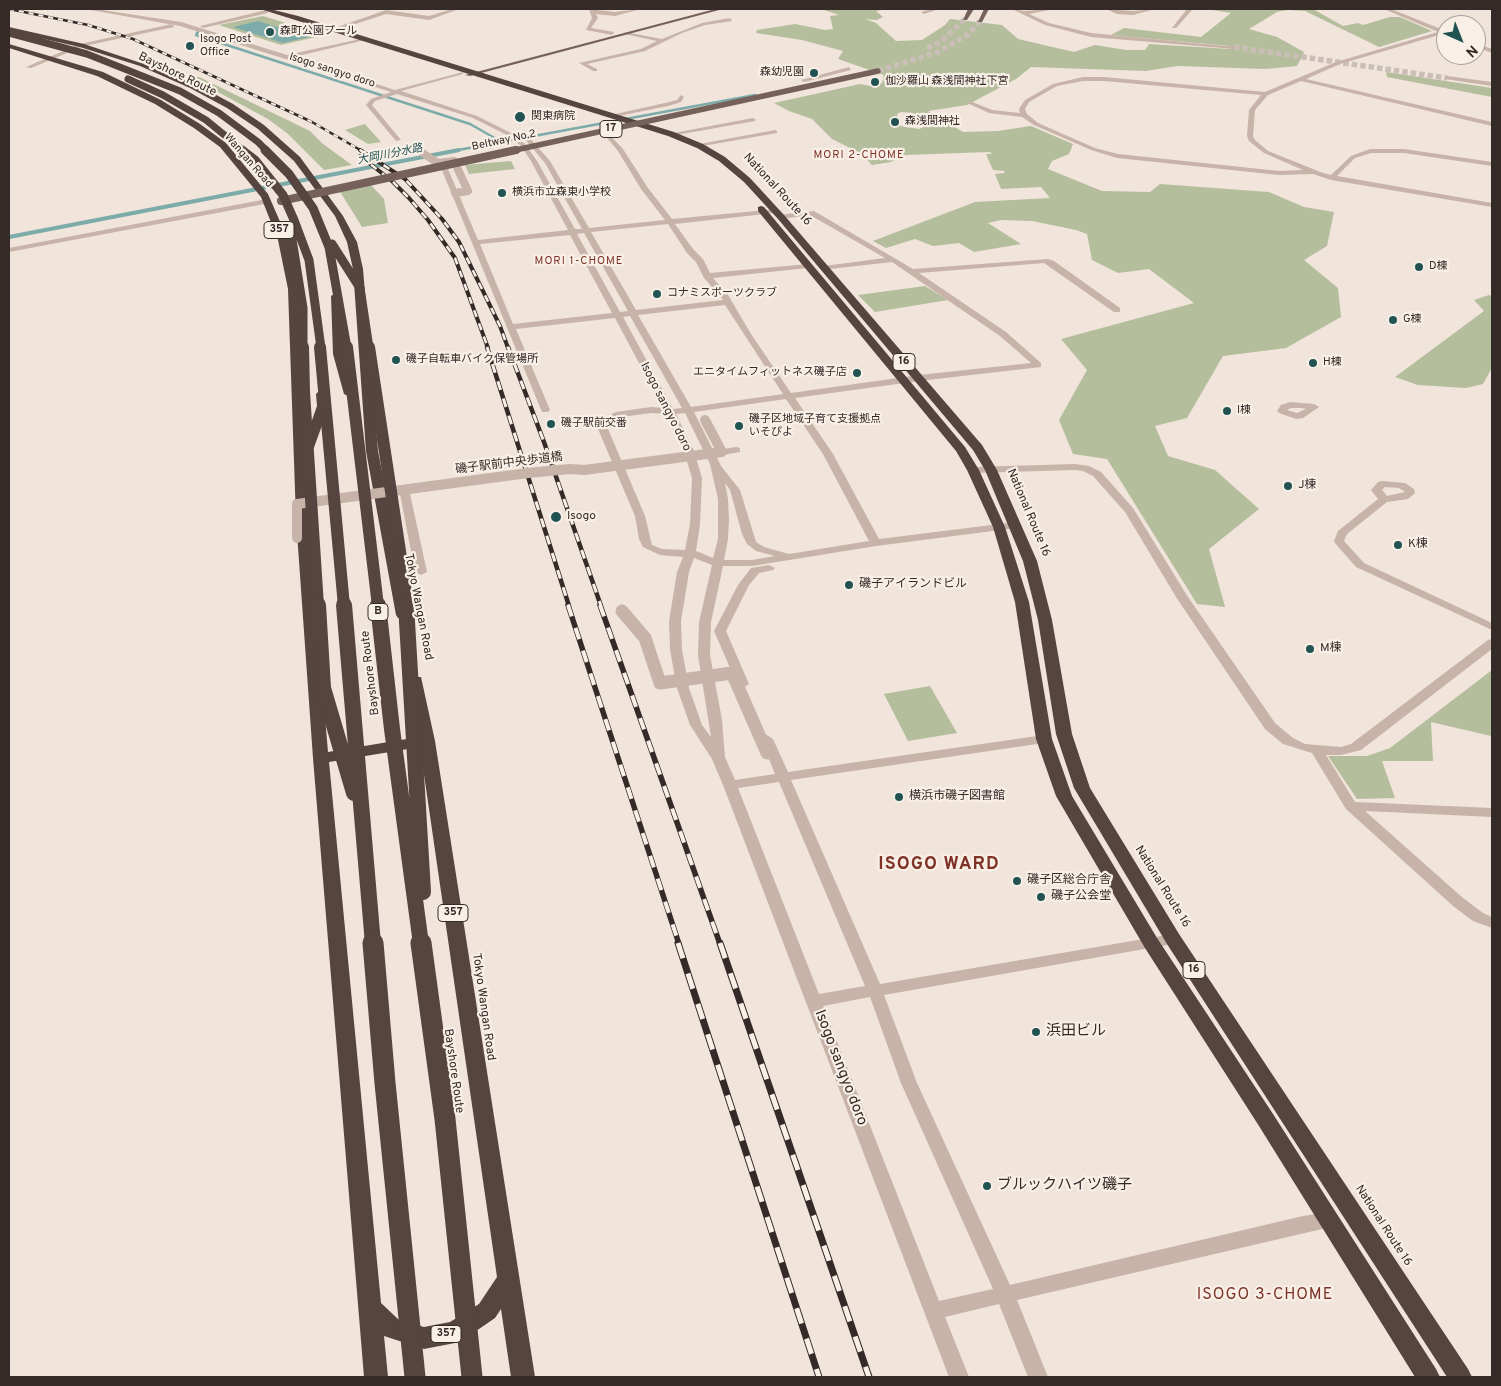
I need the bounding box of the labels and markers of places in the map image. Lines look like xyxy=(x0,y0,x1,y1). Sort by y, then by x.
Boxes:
place label: 森町公園プール xyxy=(280,25,357,39)
marker: 森町公園プール xyxy=(264,26,276,38)
place label: Isogo Post Office xyxy=(200,33,251,59)
marker: Isogo Post Office xyxy=(184,40,196,52)
place label: 森幼児園 xyxy=(760,66,804,80)
marker: 森幼児園 xyxy=(808,67,820,79)
place label: 伽沙羅山 森浅間神社下宮 xyxy=(885,75,1009,89)
marker: 伽沙羅山 森浅間神社下宮 xyxy=(869,76,881,88)
marker: 関東病院 xyxy=(513,110,527,124)
place label: 関東病院 xyxy=(531,110,575,124)
place label: 森浅間神社 xyxy=(905,115,960,129)
marker: 森浅間神社 xyxy=(889,116,901,128)
place label: 横浜市立森東小学校 xyxy=(512,186,611,200)
marker: 横浜市立森東小学校 xyxy=(496,187,508,199)
place label: D棟 xyxy=(1429,260,1448,274)
marker: D棟 xyxy=(1413,261,1425,273)
place label: コナミスポーツクラブ xyxy=(667,287,777,301)
marker: コナミスポーツクラブ xyxy=(651,288,663,300)
place label: G棟 xyxy=(1403,313,1422,327)
marker: G棟 xyxy=(1387,314,1399,326)
place label: 磯子自転車バイク保管場所 xyxy=(406,353,538,367)
marker: 磯子自転車バイク保管場所 xyxy=(390,354,402,366)
place label: H棟 xyxy=(1323,356,1342,370)
marker: H棟 xyxy=(1307,357,1319,369)
place label: エニタイムフィットネス磯子店 xyxy=(693,366,847,380)
marker: エニタイムフィットネス磯子店 xyxy=(851,367,863,379)
place label: I棟 xyxy=(1237,404,1251,418)
marker: I棟 xyxy=(1221,405,1233,417)
place label: 磯子区地域子育て支援拠点 いそぴよ xyxy=(749,413,881,439)
place label: 磯子駅前交番 xyxy=(561,417,627,431)
marker: 磯子駅前交番 xyxy=(545,418,557,430)
marker: 磯子区地域子育て支援拠点 いそぴよ xyxy=(733,420,745,432)
place label: J棟 xyxy=(1298,479,1317,493)
marker: J棟 xyxy=(1282,480,1294,492)
marker: Isogo xyxy=(549,510,563,524)
place label: Isogo xyxy=(567,510,596,524)
place label: K棟 xyxy=(1408,538,1428,552)
marker: K棟 xyxy=(1392,539,1404,551)
place label: 磯子アイランドビル xyxy=(859,578,967,592)
marker: 磯子アイランドビル xyxy=(843,579,855,591)
place label: M棟 xyxy=(1320,642,1342,656)
marker: M棟 xyxy=(1304,643,1316,655)
place label: 横浜市磯子図書館 xyxy=(909,790,1005,804)
marker: 横浜市磯子図書館 xyxy=(893,791,905,803)
place label: 磯子区総合庁舎 xyxy=(1027,874,1111,888)
marker: 磯子区総合庁舎 xyxy=(1011,875,1023,887)
place label: 磯子公会堂 xyxy=(1051,890,1111,904)
marker: 磯子公会堂 xyxy=(1035,891,1047,903)
place label: 浜田ビル xyxy=(1046,1023,1106,1041)
marker: 浜田ビル xyxy=(1030,1026,1042,1038)
place label: ブルックハイツ磯子 xyxy=(997,1177,1132,1195)
marker: ブルックハイツ磯子 xyxy=(981,1180,993,1192)

